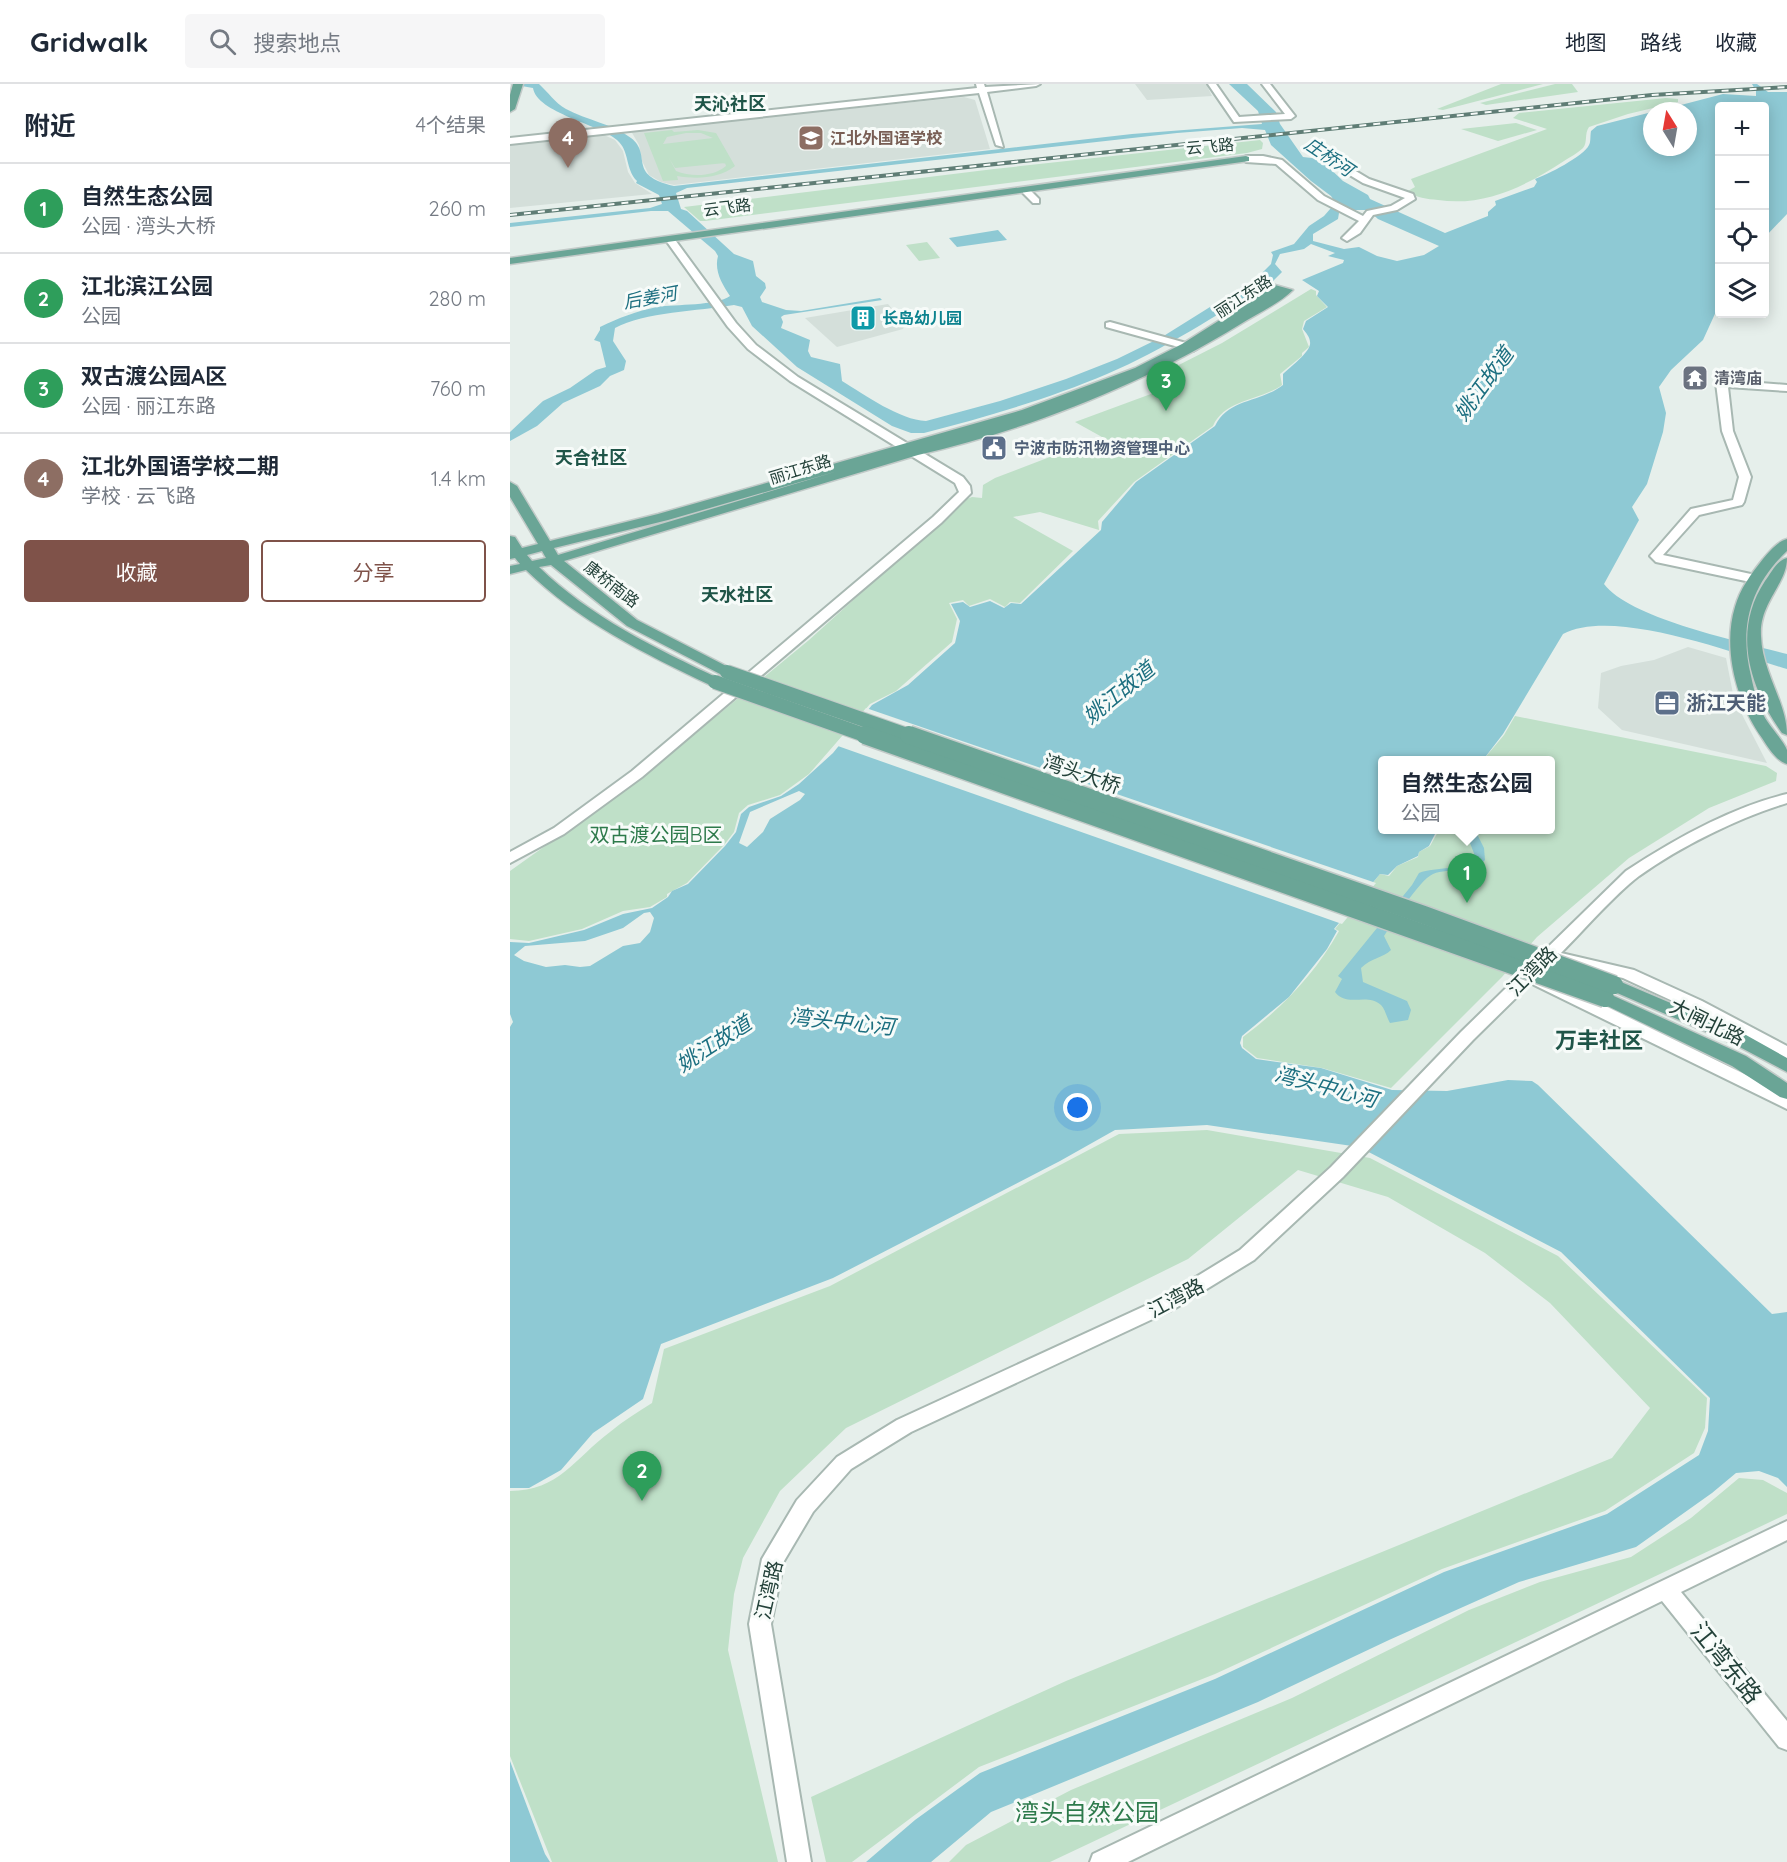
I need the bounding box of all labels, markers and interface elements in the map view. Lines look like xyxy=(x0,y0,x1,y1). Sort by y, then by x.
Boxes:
search box xyxy=(185,14,605,68)
text: Gridwalk xyxy=(30,24,149,59)
icon: search xyxy=(206,25,239,58)
text: 搜索地点 xyxy=(254,29,342,57)
text: 地图 xyxy=(1565,29,1607,55)
text: 路线 xyxy=(1640,29,1682,55)
text: 收藏 xyxy=(1715,29,1757,55)
district label: 天沁社区 xyxy=(694,92,766,115)
north arrow xyxy=(1643,102,1697,156)
map controls xyxy=(1715,102,1769,318)
button: + xyxy=(1715,102,1769,156)
text: 附近 xyxy=(24,109,76,142)
text: 4个结果 xyxy=(415,112,486,137)
pin: 4 xyxy=(548,118,588,168)
school or university icon: 江北外国语学校 xyxy=(796,123,826,153)
place label: 江北外国语学校 xyxy=(830,128,943,148)
water label: 庄桥河 xyxy=(1300,132,1361,183)
street label: 云飞路 xyxy=(1185,134,1235,158)
button: − xyxy=(1715,156,1769,210)
text: 自然生态公园 xyxy=(81,182,213,210)
street label: 云飞路 xyxy=(702,194,752,220)
text: 1 xyxy=(40,196,47,221)
text: 260 m xyxy=(429,196,486,221)
button: locate xyxy=(1715,210,1769,264)
text: 公园 · 湾头大桥 xyxy=(81,213,216,238)
button: layers xyxy=(1715,264,1769,318)
street label: 丽江东路 xyxy=(1211,270,1275,322)
text: 江北滨江公园 xyxy=(81,272,213,300)
water label: 后姜河 xyxy=(621,281,681,314)
text: 2 xyxy=(38,286,49,311)
text: 280 m xyxy=(429,286,486,311)
text: 公园 xyxy=(81,303,121,328)
building icon: 长岛幼儿园 xyxy=(848,303,878,333)
place label: 长岛幼儿园 xyxy=(882,308,962,328)
water label: 姚江故道 xyxy=(1448,339,1520,425)
text: 双古渡公园A区 xyxy=(81,362,227,390)
pin: 3 xyxy=(1146,362,1186,411)
temple icon: 清湾庙 xyxy=(1680,363,1710,393)
place label: 清湾庙 xyxy=(1714,368,1762,388)
text: 3 xyxy=(38,376,49,401)
text: 760 m xyxy=(430,376,486,401)
text: 公园 · 丽江东路 xyxy=(81,393,216,418)
public building icon: 宁波市防汛物资管理中心 xyxy=(979,433,1009,463)
place label: 宁波市防汛物资管理中心 xyxy=(1014,438,1190,458)
district label: 天合社区 xyxy=(555,446,627,469)
street label: 丽江东路 xyxy=(766,450,834,488)
text: 江北外国语学校二期 xyxy=(81,452,279,480)
text: 4 xyxy=(38,466,49,491)
text: 1.4 km xyxy=(431,466,486,491)
text: 学校 · 云飞路 xyxy=(81,483,196,508)
button: 收藏 xyxy=(24,540,249,602)
button: 分享 xyxy=(261,540,486,602)
street label: 康桥南路 xyxy=(581,556,643,612)
district label: 天水社区 xyxy=(701,583,773,606)
water label: 姚江故道 xyxy=(1078,654,1162,729)
office icon: 浙江天能 xyxy=(1652,688,1682,718)
place label: 浙江天能 xyxy=(1686,690,1766,715)
street label: 湾头大桥 xyxy=(1040,749,1124,798)
popup xyxy=(1378,756,1555,834)
text: 自然生态公园 xyxy=(1400,769,1533,797)
text: 公园 xyxy=(1400,800,1440,825)
park label: 双古渡公园B区 xyxy=(589,822,723,847)
pin: 1 xyxy=(1448,854,1486,903)
street label: 江湾路 xyxy=(1502,941,1562,1001)
street label: 大闸北路 xyxy=(1666,993,1749,1050)
water label: 湾头中心河 xyxy=(789,1003,900,1040)
water label: 姚江故道 xyxy=(671,1008,758,1077)
district label: 万丰社区 xyxy=(1555,1026,1643,1054)
water label: 湾头中心河 xyxy=(1272,1060,1384,1113)
your location xyxy=(1063,1093,1092,1122)
street label: 江湾路 xyxy=(1143,1272,1208,1323)
pin: 2 xyxy=(622,1452,662,1501)
street label: 江湾路 xyxy=(750,1558,787,1622)
street label: 江湾东路 xyxy=(1685,1616,1769,1709)
park label: 湾头自然公园 xyxy=(1015,1797,1159,1827)

